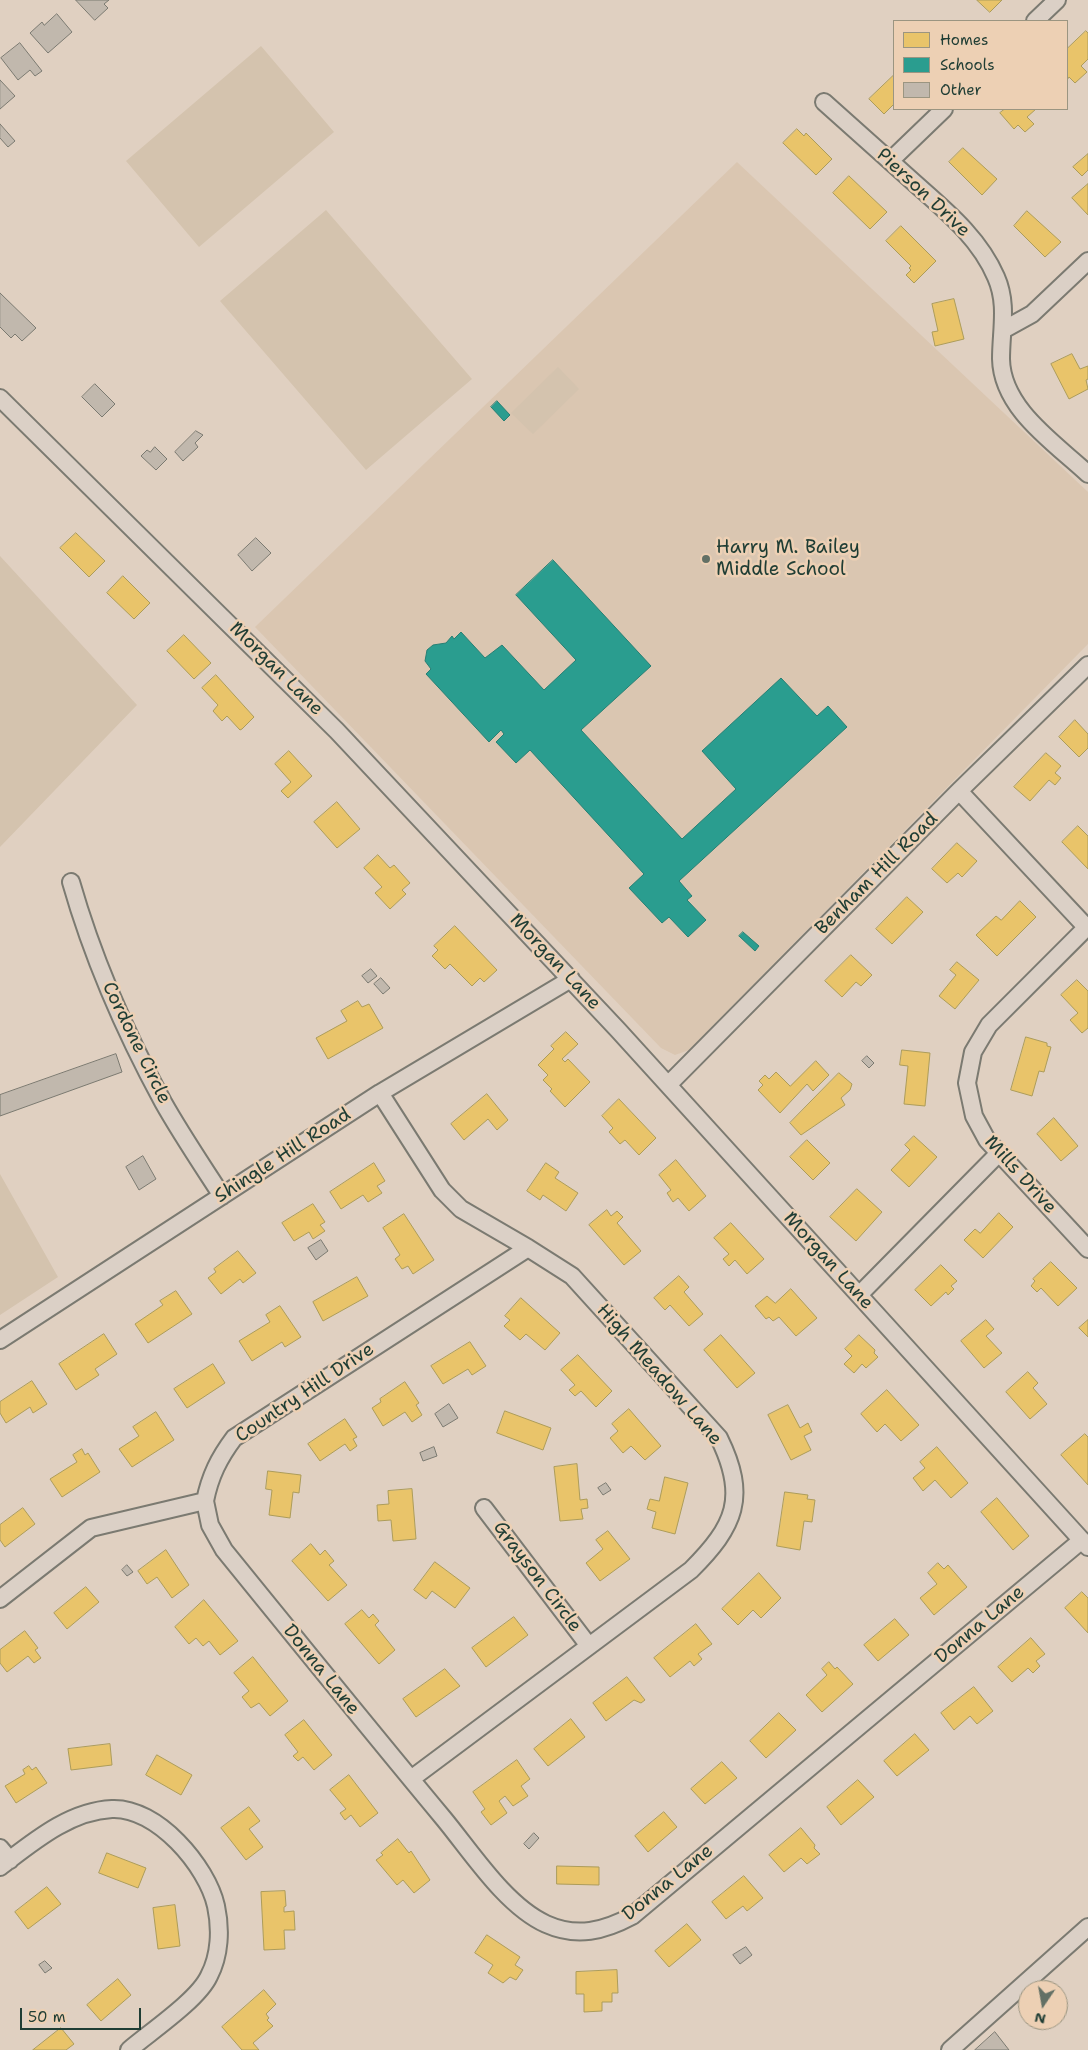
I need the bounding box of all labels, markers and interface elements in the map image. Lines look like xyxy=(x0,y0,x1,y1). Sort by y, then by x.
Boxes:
legend xyxy=(893,20,1068,110)
text: Homes xyxy=(940,30,988,50)
text: Schools xyxy=(940,55,995,75)
text: Other xyxy=(940,80,982,100)
street label: Pierson Drive xyxy=(871,144,975,242)
place label: Harry M. Bailey Middle School xyxy=(716,537,860,581)
marker: Harry M. Bailey Middle School xyxy=(700,553,712,565)
street label: Morgan Lane xyxy=(224,617,328,721)
street label: Benham Hill Road xyxy=(811,808,943,940)
street label: Morgan Lane xyxy=(505,909,605,1015)
street label: Cordone Circle xyxy=(97,978,175,1108)
street label: Shingle Hill Road xyxy=(211,1104,355,1208)
street label: Mills Drive xyxy=(979,1131,1061,1219)
street label: Morgan Lane xyxy=(778,1208,878,1314)
street label: High Meadow Lane xyxy=(592,1300,726,1450)
street label: Country Hill Drive xyxy=(231,1338,379,1448)
street label: Grayson Circle xyxy=(488,1517,586,1637)
street label: Donna Lane xyxy=(931,1581,1029,1669)
street label: Donna Lane xyxy=(278,1620,364,1720)
street label: Donna Lane xyxy=(618,1840,718,1926)
north arrow xyxy=(1018,1980,1068,2030)
scale bar xyxy=(22,1998,144,2030)
text: 50 m xyxy=(28,2007,66,2027)
text: N xyxy=(1033,2009,1047,2029)

